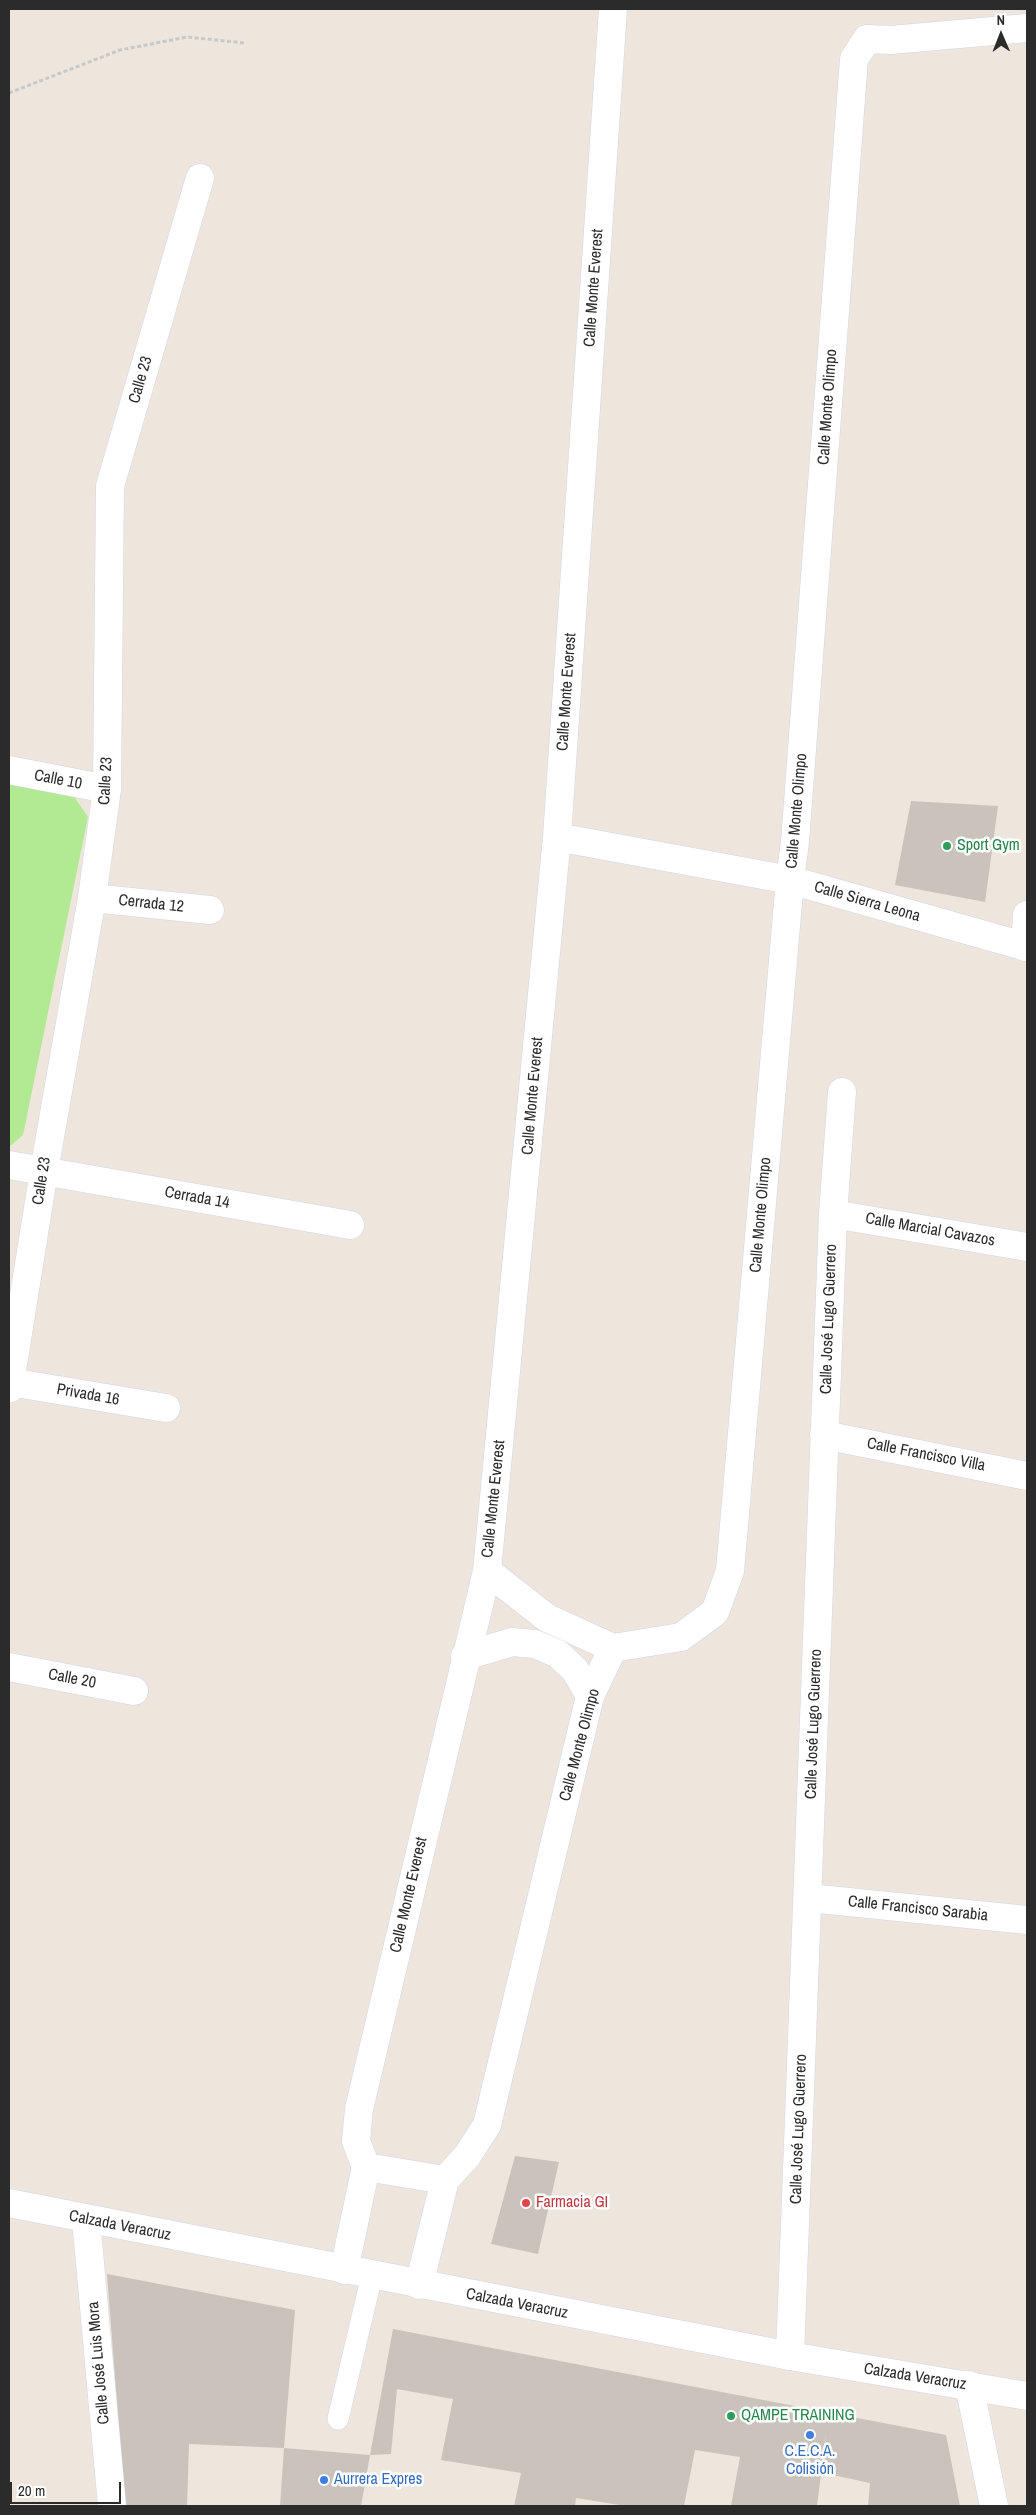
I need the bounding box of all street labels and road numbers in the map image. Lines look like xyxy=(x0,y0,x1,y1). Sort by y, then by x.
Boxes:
street label: Calle Monte Everest xyxy=(580,228,608,348)
street label: Calle Monte Olimpo xyxy=(814,349,842,465)
street label: Calle 23 xyxy=(125,354,157,406)
street label: Calle Monte Everest xyxy=(553,632,581,752)
street label: Calle Monte Olimpo xyxy=(782,752,812,870)
street label: Calle 23 xyxy=(95,756,117,806)
street label: Calle 10 xyxy=(33,766,83,794)
street label: Calle Sierra Leona xyxy=(812,878,922,926)
street label: Cerrada 12 xyxy=(117,891,185,917)
street label: Calle Monte Everest xyxy=(518,1036,548,1156)
street label: Calle 23 xyxy=(29,1156,55,1206)
street label: Calle Monte Olimpo xyxy=(746,1156,776,1274)
street label: Cerrada 14 xyxy=(163,1183,231,1213)
street label: Calle Marcial Cavazos xyxy=(864,1209,996,1251)
street label: Calle José Lugo Guerrero xyxy=(817,1244,841,1394)
street label: Privada 16 xyxy=(55,1380,121,1410)
street label: Calle Francisco Villa xyxy=(865,1434,987,1476)
street label: Calle Monte Everest xyxy=(478,1439,510,1559)
street label: Calle José Lugo Guerrero xyxy=(802,1649,826,1799)
street label: Calle 20 xyxy=(47,1665,97,1693)
street label: Calle Monte Olimpo xyxy=(556,1687,604,1803)
street label: Calle Monte Everest xyxy=(386,1835,432,1955)
street label: Calle Francisco Sarabia xyxy=(847,1892,989,1926)
street label: Calle José Lugo Guerrero xyxy=(787,2054,811,2204)
street label: Calzada Veracruz xyxy=(67,2207,173,2245)
street label: Calzada Veracruz xyxy=(464,2285,570,2323)
street label: Calle José Luis Mora xyxy=(84,2301,114,2425)
street label: Calzada Veracruz xyxy=(862,2359,968,2395)

